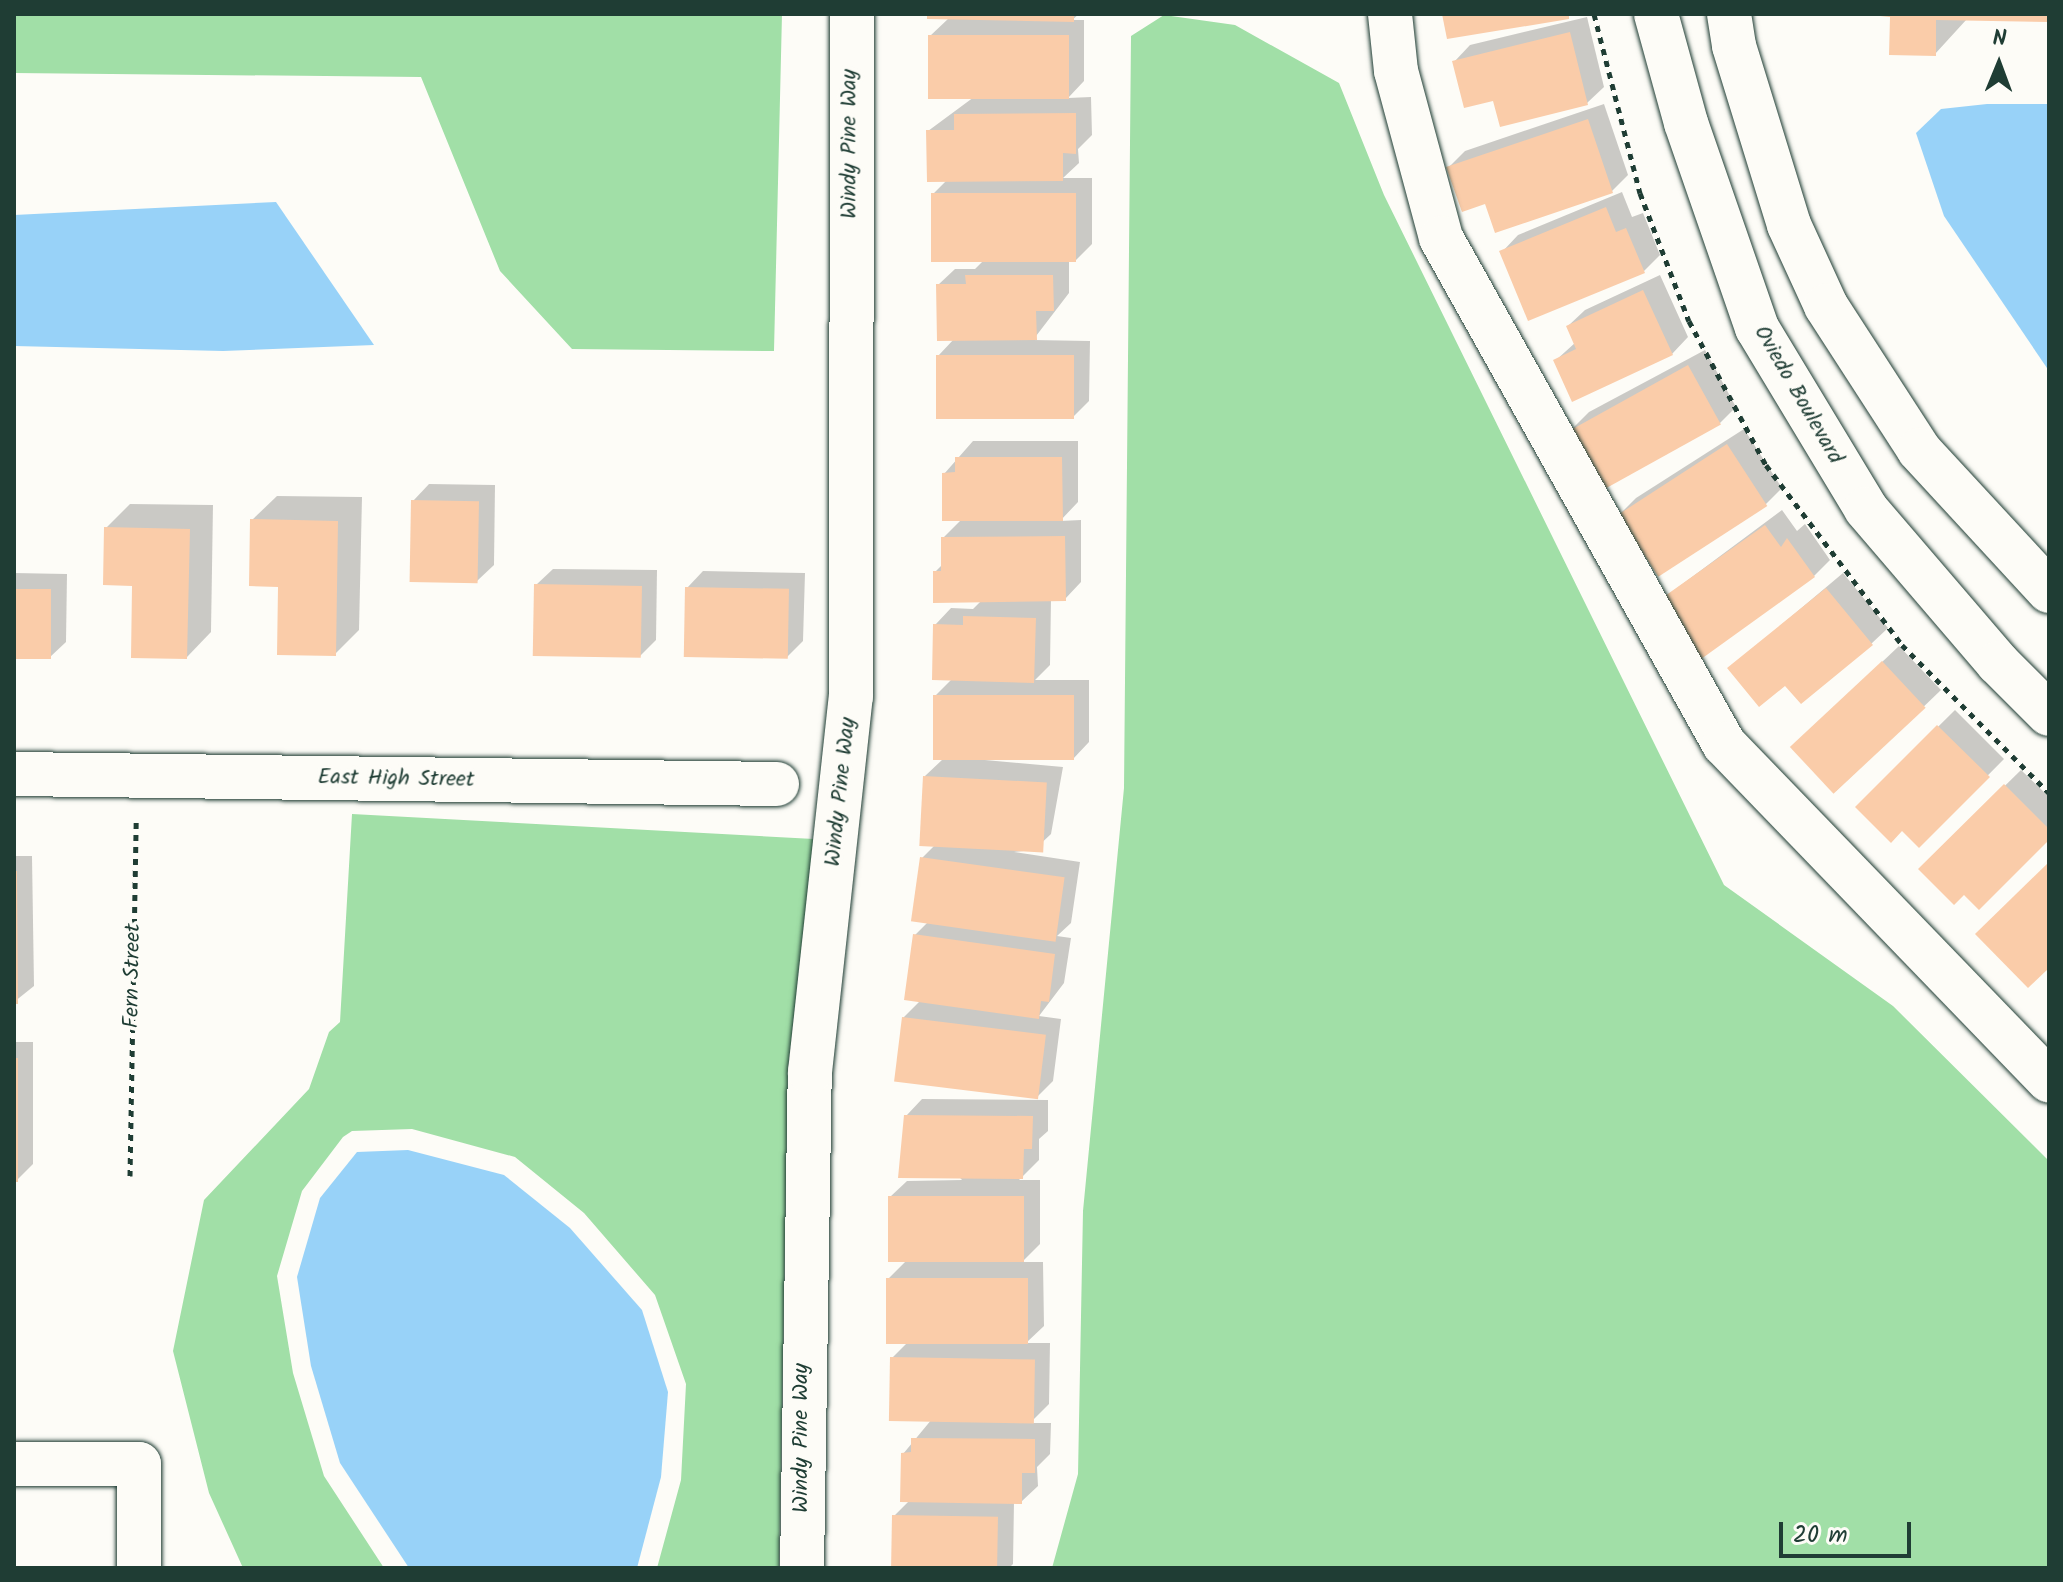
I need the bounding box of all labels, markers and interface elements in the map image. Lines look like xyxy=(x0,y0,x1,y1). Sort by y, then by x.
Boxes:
text: N xyxy=(1992,22,2007,57)
north arrow xyxy=(1959,24,2039,104)
street label: Windy Pine Way xyxy=(837,69,863,219)
street label: Oviedo Boulevard xyxy=(1748,321,1848,469)
street label: Windy Pine Way xyxy=(820,716,862,868)
street label: East High Street xyxy=(317,764,475,794)
street label: Fern Street xyxy=(119,923,147,1029)
street label: Windy Pine Way xyxy=(789,1363,815,1513)
scale bar xyxy=(1783,1506,1915,1556)
text: 20 m xyxy=(1793,1516,1848,1555)

